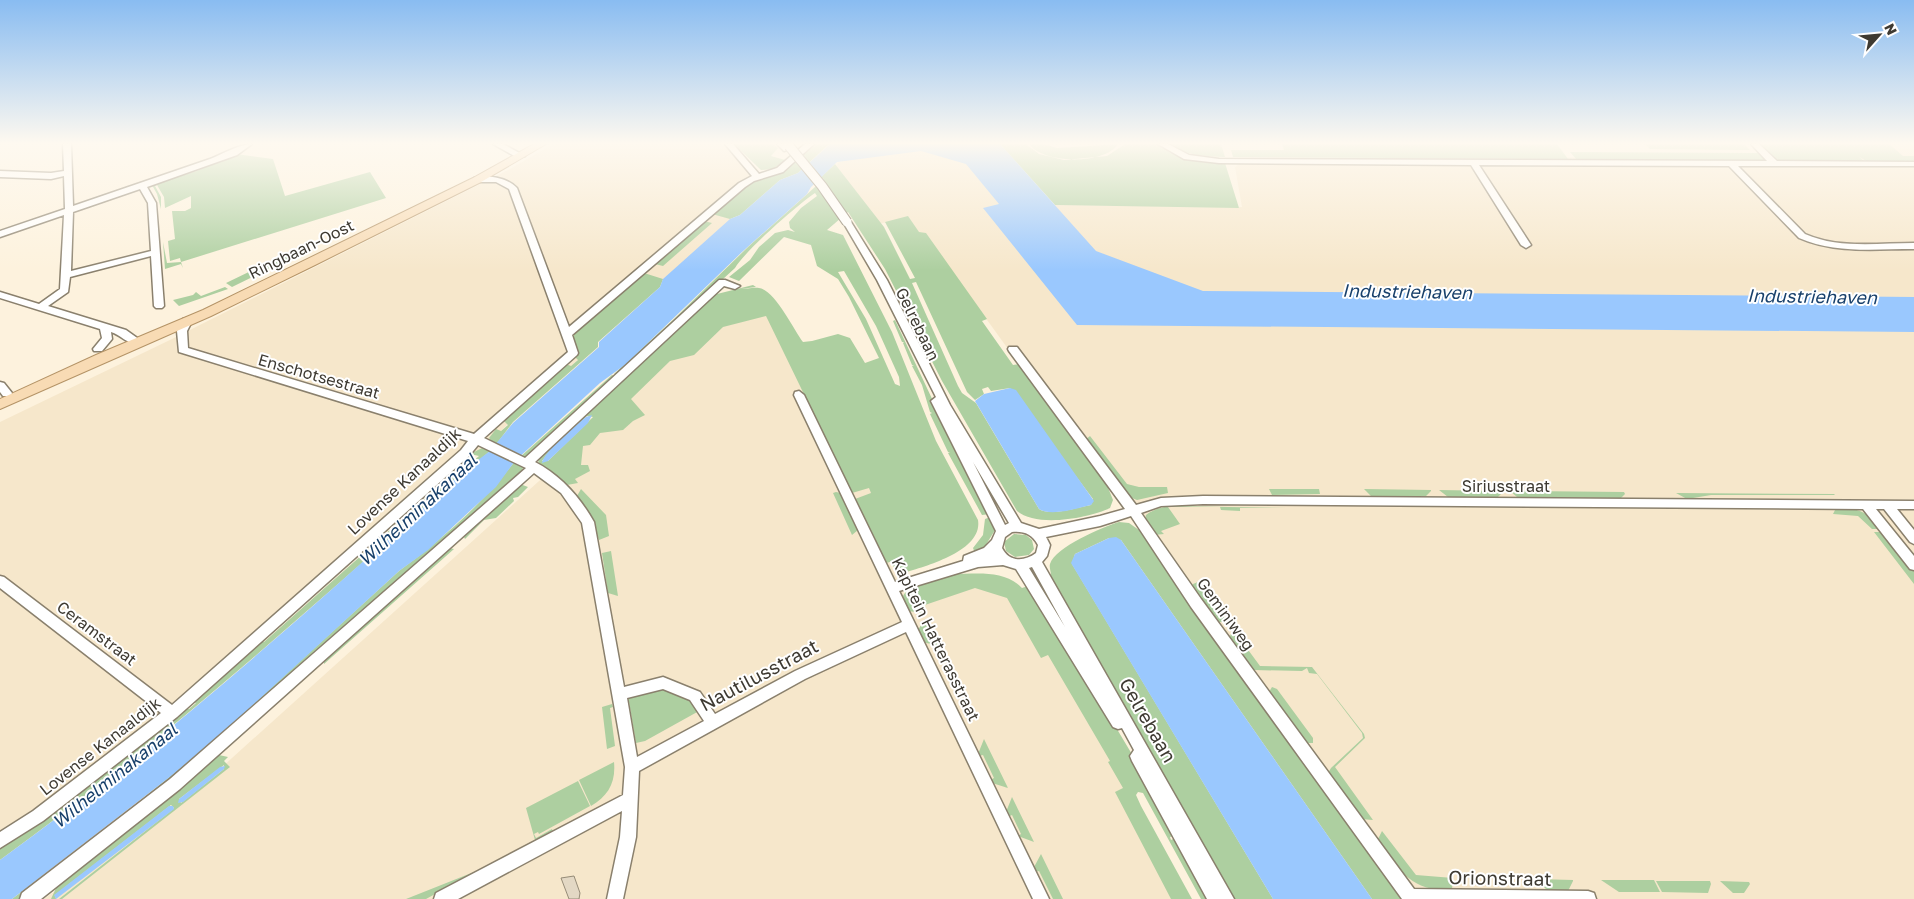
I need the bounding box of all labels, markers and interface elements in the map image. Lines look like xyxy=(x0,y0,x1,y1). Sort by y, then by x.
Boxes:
north arrow xyxy=(1854,10,1904,60)
text: N xyxy=(1881,20,1901,37)
street label: Ringbaan-Oost xyxy=(245,215,357,283)
water label: Industriehaven xyxy=(1342,279,1473,303)
street label: Gelrebaan xyxy=(892,284,944,364)
water label: Industriehaven xyxy=(1747,284,1878,308)
street label: Enschotsestraat xyxy=(256,349,382,403)
street label: Lovense Kanaaldijk xyxy=(343,423,465,539)
water label: Wilhelminakanaal xyxy=(353,448,482,570)
street label: Siriusstraat xyxy=(1462,476,1550,496)
street label: Kapitein Hatterasstraat xyxy=(888,554,984,724)
street label: Geminiweg xyxy=(1193,574,1259,654)
street label: Ceramstraat xyxy=(53,597,141,669)
street label: Nautilusstraat xyxy=(696,634,822,715)
street label: Gelrebaan xyxy=(1115,673,1182,766)
street label: Lovense Kanaaldijk xyxy=(36,693,164,799)
water label: Wilhelminakanaal xyxy=(47,717,182,832)
street label: Orionstraat xyxy=(1448,865,1552,890)

